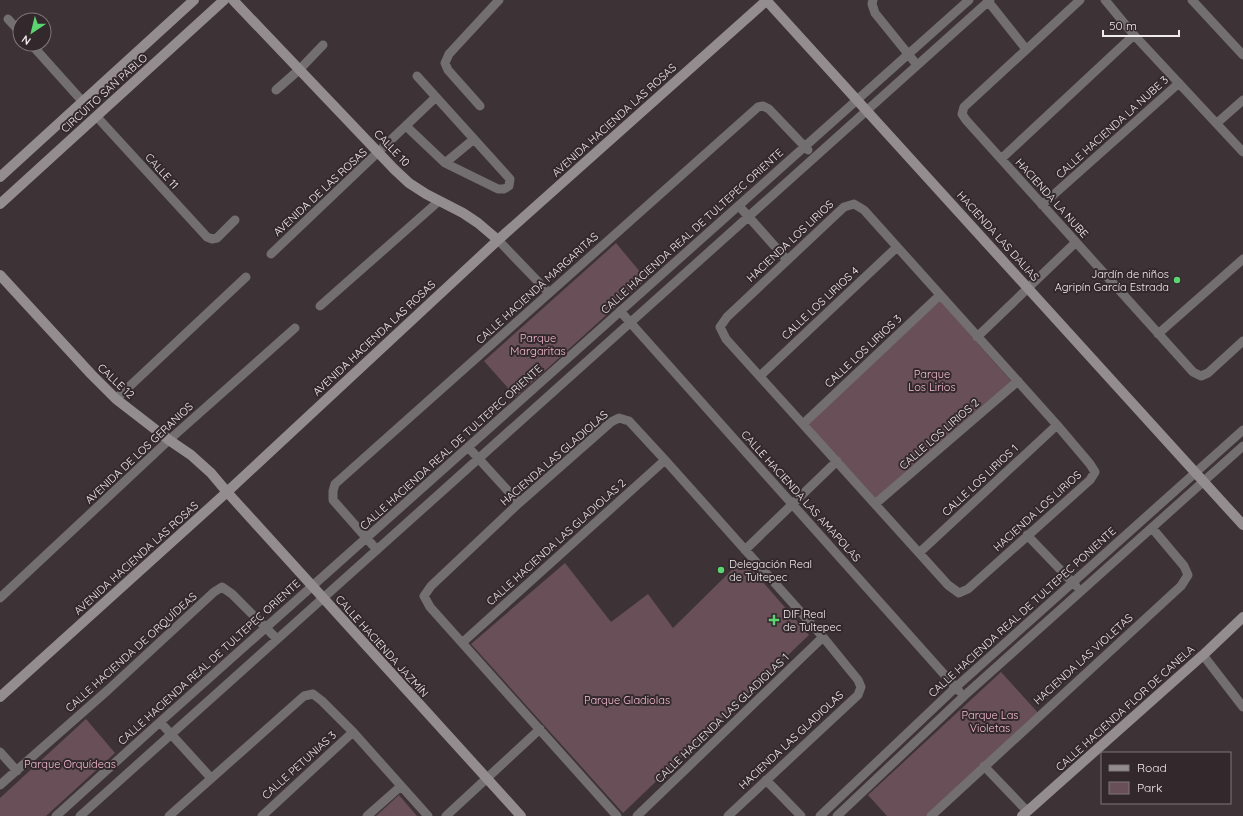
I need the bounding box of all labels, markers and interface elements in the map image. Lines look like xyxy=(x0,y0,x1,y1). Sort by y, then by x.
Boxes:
north arrow xyxy=(12,12,52,52)
scale bar xyxy=(1103,12,1179,38)
text: 50 m xyxy=(1109,18,1137,33)
text: N xyxy=(19,32,34,48)
street label: CIRCUITO SAN PABLO xyxy=(58,50,150,136)
street label: AVENIDA HACIENDA LAS ROSAS xyxy=(549,60,679,180)
street label: CALLE HACIENDA LA NUBE 3 xyxy=(1053,73,1171,181)
street label: CALLE 10 xyxy=(371,127,413,169)
street label: AVENIDA DE LAS ROSAS xyxy=(270,145,370,239)
street label: CALLE HACIENDA REAL DE TULTEPEC ORIENTE xyxy=(598,145,786,317)
street label: CALLE 11 xyxy=(142,150,182,192)
street label: HACIENDA LA NUBE xyxy=(1013,155,1091,241)
street label: HACIENDA LAS DALIAS xyxy=(954,188,1042,284)
street label: HACIENDA LOS LIRIOS xyxy=(744,197,836,285)
street label: CALLE HACIENDA MARGARITAS xyxy=(473,229,601,347)
street label: CALLE LOS LIRIOS 4 xyxy=(778,263,862,342)
place label: Jardín de niños Agripín García Estrada xyxy=(1055,267,1169,294)
marker: Jardín de niños Agripín García Estrada xyxy=(1172,275,1182,285)
street label: AVENIDA HACIENDA LAS ROSAS xyxy=(310,277,438,399)
street label: CALLE LOS LIRIOS 3 xyxy=(821,311,905,390)
park label: Parque Margaritas xyxy=(510,331,566,358)
street label: CALLE 12 xyxy=(95,360,137,402)
street label: CALLE HACIENDA REAL DE TULTEPEC ORIENTE xyxy=(357,361,545,533)
park label: Parque Los Lirios xyxy=(908,367,956,394)
street label: CALLE LOS LIRIOS 2 xyxy=(896,396,982,472)
street label: AVENIDA DE LOS GERANIOS xyxy=(82,399,196,507)
street label: HACIENDA LAS GLADIOLAS xyxy=(497,407,611,509)
street label: CALLE HACIENDA LAS AMAPOLAS xyxy=(738,427,864,565)
street label: CALLE LOS LIRIOS 1 xyxy=(939,441,1021,519)
street label: HACIENDA LOS LIRIOS xyxy=(990,468,1084,554)
street label: CALLE HACIENDA LAS GLADIOLAS 2 xyxy=(484,476,628,608)
street label: AVENIDA HACIENDA LAS ROSAS xyxy=(71,498,201,618)
street label: CALLE HACIENDA REAL DE TULTEPEC PONIENTE xyxy=(925,524,1119,700)
place label: Delegación Real de Tultepec xyxy=(729,557,812,584)
marker: Delegación Real de Tultepec xyxy=(716,565,726,575)
street label: CALLE HACIENDA REAL DE TULTEPEC ORIENTE xyxy=(115,576,303,748)
street label: CALLE HACIENDA DE ORQUÍDEAS xyxy=(62,589,200,715)
street label: CALLE HACIENDA JAZMÍN xyxy=(332,592,432,700)
place label: DIF Real de Tultepec xyxy=(783,607,842,634)
street label: HACIENDA LAS VIOLETAS xyxy=(1030,611,1136,707)
marker: DIF Real de Tultepec xyxy=(768,614,780,626)
street label: CALLE HACIENDA FLOR DE CANELA xyxy=(1053,642,1197,774)
street label: CALLE HACIENDA LAS GLADIOLAS 1 xyxy=(653,651,791,785)
street label: HACIENDA LAS GLADIOLAS xyxy=(736,688,846,792)
park label: Parque Gladiolas xyxy=(584,693,670,707)
park label: Parque Las Violetas xyxy=(962,708,1018,735)
street label: CALLE PETUNIAS 3 xyxy=(259,728,339,802)
legend xyxy=(1101,752,1231,804)
park label: Parque Orquídeas xyxy=(24,757,116,771)
text: Road xyxy=(1137,760,1167,775)
text: Park xyxy=(1137,780,1162,795)

